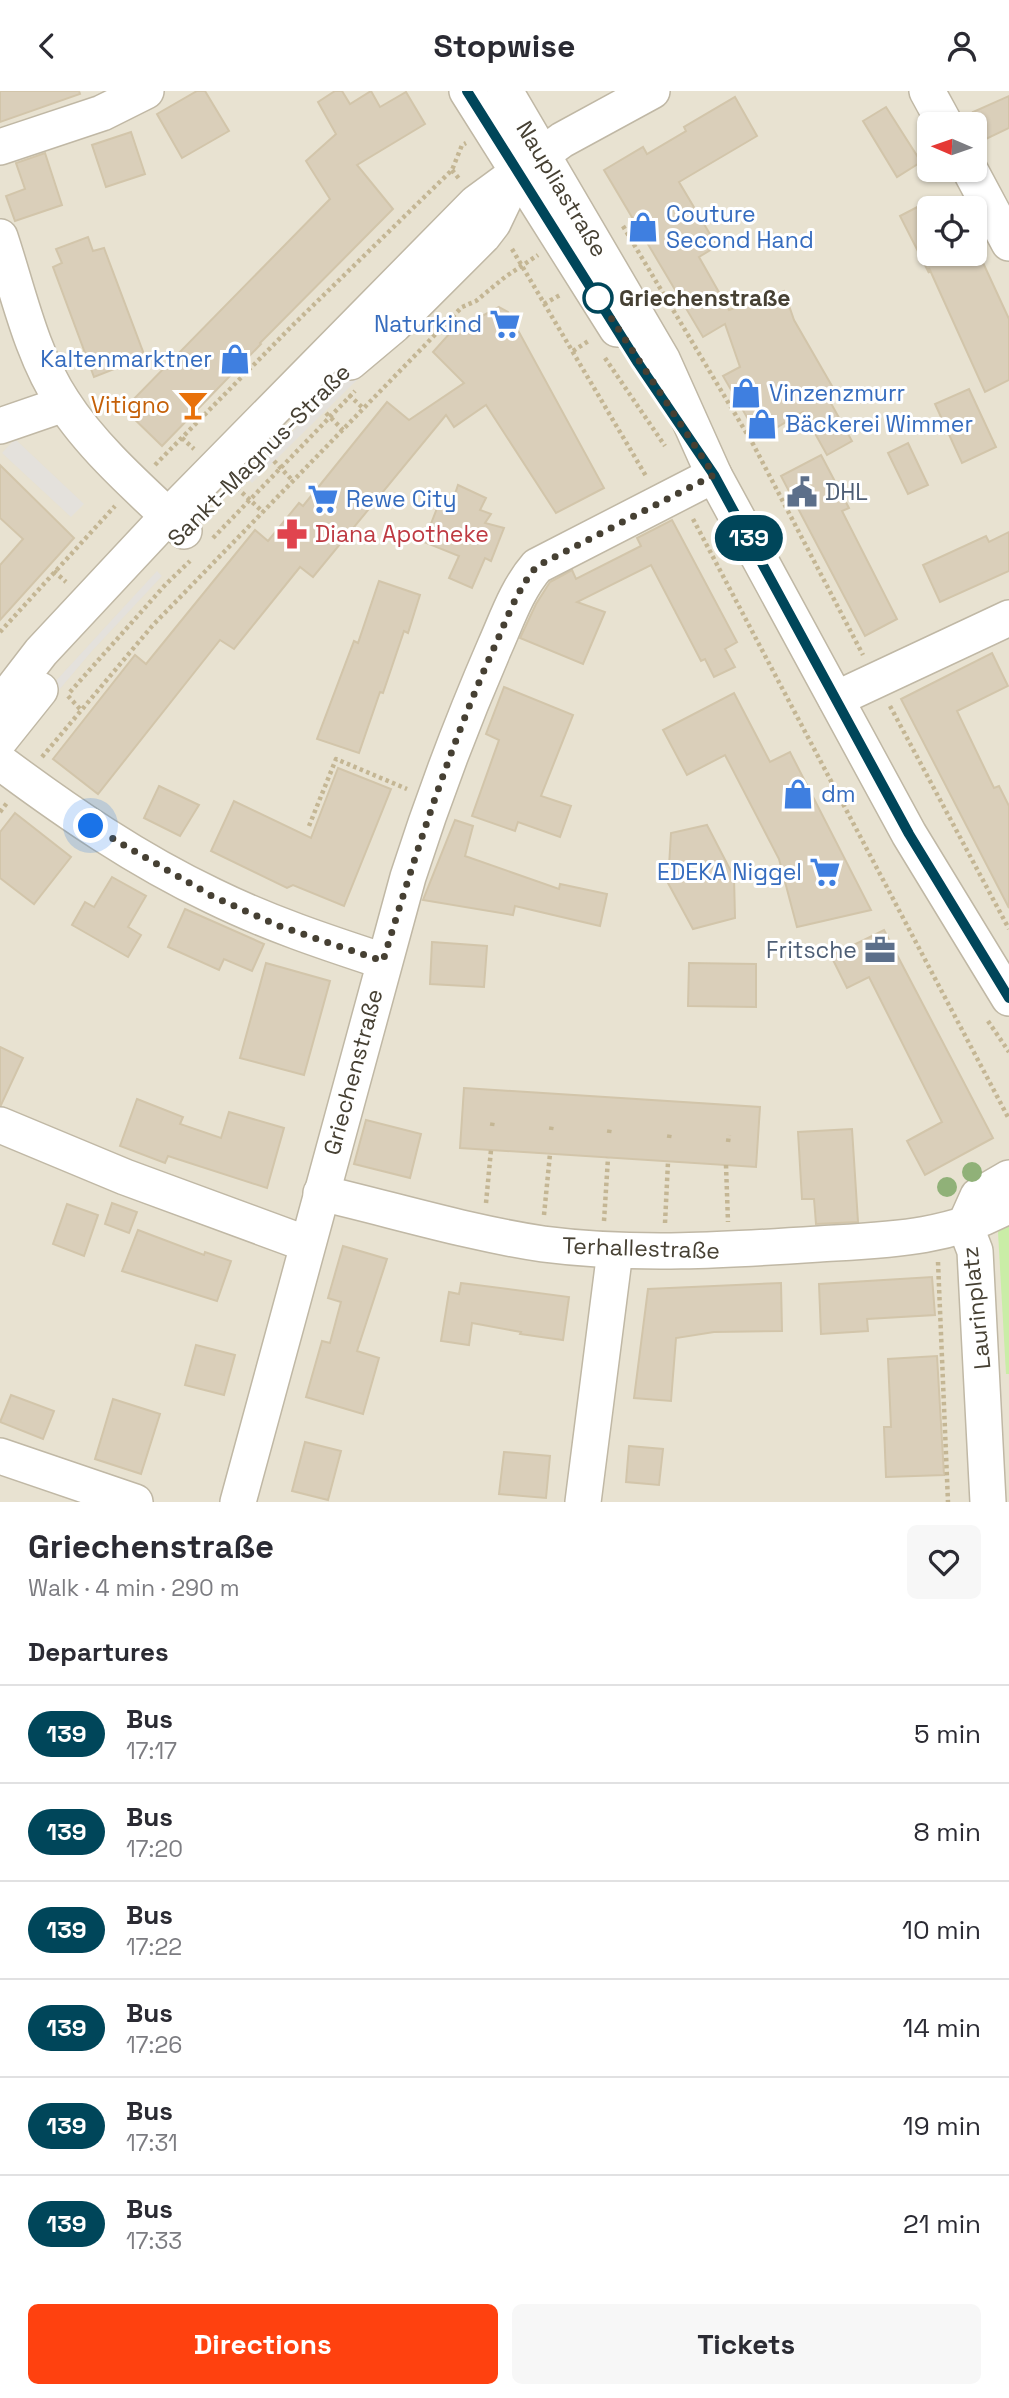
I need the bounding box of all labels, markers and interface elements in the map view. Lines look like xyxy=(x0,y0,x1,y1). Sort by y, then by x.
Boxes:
text: Stopwise xyxy=(433,26,576,66)
icon: back xyxy=(28,27,66,65)
icon: person xyxy=(943,27,981,65)
north arrow xyxy=(917,112,987,182)
map controls xyxy=(917,112,987,266)
street label: Naupliastraße xyxy=(510,115,614,263)
button: locate xyxy=(917,196,987,266)
place label: Couture Second Hand xyxy=(666,199,814,255)
shop icon: Couture Second Hand xyxy=(626,210,660,244)
marker: Griechenstraße xyxy=(583,283,613,313)
place label: Griechenstraße xyxy=(619,283,791,313)
supermarket icon: Naturkind xyxy=(488,307,522,341)
place label: Naturkind xyxy=(374,309,482,339)
shop icon: Kaltenmarktner xyxy=(218,342,252,376)
place label: Kaltenmarktner xyxy=(40,344,212,374)
street label: Sankt-Magnus-Straße xyxy=(161,357,357,553)
shop icon: Vinzenzmurr xyxy=(729,376,763,410)
place label: Vinzenzmurr xyxy=(769,378,905,408)
bar icon: Vitigno xyxy=(176,388,210,422)
place label: Vitigno xyxy=(91,390,170,420)
shop icon: Bäckerei Wimmer xyxy=(745,407,779,441)
place label: Bäckerei Wimmer xyxy=(785,409,973,439)
public building icon: DHL xyxy=(785,475,819,509)
place label: DHL xyxy=(825,477,868,507)
supermarket icon: Rewe City xyxy=(306,482,340,516)
place label: Rewe City xyxy=(346,484,457,514)
line badge: 139 xyxy=(709,515,789,561)
pharmacy icon: Diana Apotheke xyxy=(275,517,309,551)
place label: Diana Apotheke xyxy=(315,519,489,549)
text: 139 xyxy=(729,522,769,553)
shop icon: dm xyxy=(781,777,815,811)
place label: dm xyxy=(821,779,856,809)
your location xyxy=(73,808,108,843)
supermarket icon: EDEKA Niggel xyxy=(808,855,842,889)
place label: EDEKA Niggel xyxy=(657,857,802,887)
office icon: Fritsche xyxy=(863,933,897,967)
place label: Fritsche xyxy=(766,935,857,965)
street label: Griechenstraße xyxy=(316,986,390,1158)
street label: Terhallestraße xyxy=(562,1230,720,1266)
street label: Laurinplatz xyxy=(955,1245,997,1371)
button: heart xyxy=(907,1525,981,1599)
text: Griechenstraße xyxy=(28,1526,274,1568)
text: Walk · 4 min · 290 m xyxy=(28,1573,240,1603)
text: Departures xyxy=(28,1635,169,1669)
text: Bus xyxy=(126,1702,173,1736)
text: 5 min xyxy=(914,1717,981,1751)
text: 139 xyxy=(46,1718,87,1749)
text: 17:17 xyxy=(126,1736,177,1766)
text: Bus xyxy=(126,1800,173,1834)
text: 8 min xyxy=(913,1815,981,1849)
text: 139 xyxy=(46,1816,87,1847)
text: 17:20 xyxy=(126,1834,183,1864)
text: Bus xyxy=(126,1898,173,1932)
text: 10 min xyxy=(902,1913,981,1947)
text: 139 xyxy=(46,1914,87,1945)
text: 17:22 xyxy=(126,1932,182,1962)
text: Bus xyxy=(126,1996,173,2030)
text: 14 min xyxy=(903,2011,981,2045)
text: 139 xyxy=(46,2012,87,2043)
text: 17:26 xyxy=(126,2030,182,2060)
text: Bus xyxy=(126,2094,173,2128)
text: 19 min xyxy=(903,2109,981,2143)
text: 139 xyxy=(46,2110,87,2141)
text: 17:31 xyxy=(126,2128,178,2158)
text: Bus xyxy=(126,2192,173,2226)
text: 21 min xyxy=(903,2207,981,2241)
text: 139 xyxy=(46,2208,87,2239)
text: 17:33 xyxy=(126,2226,182,2256)
button: Directions xyxy=(28,2304,498,2384)
button: Tickets xyxy=(512,2304,981,2384)

